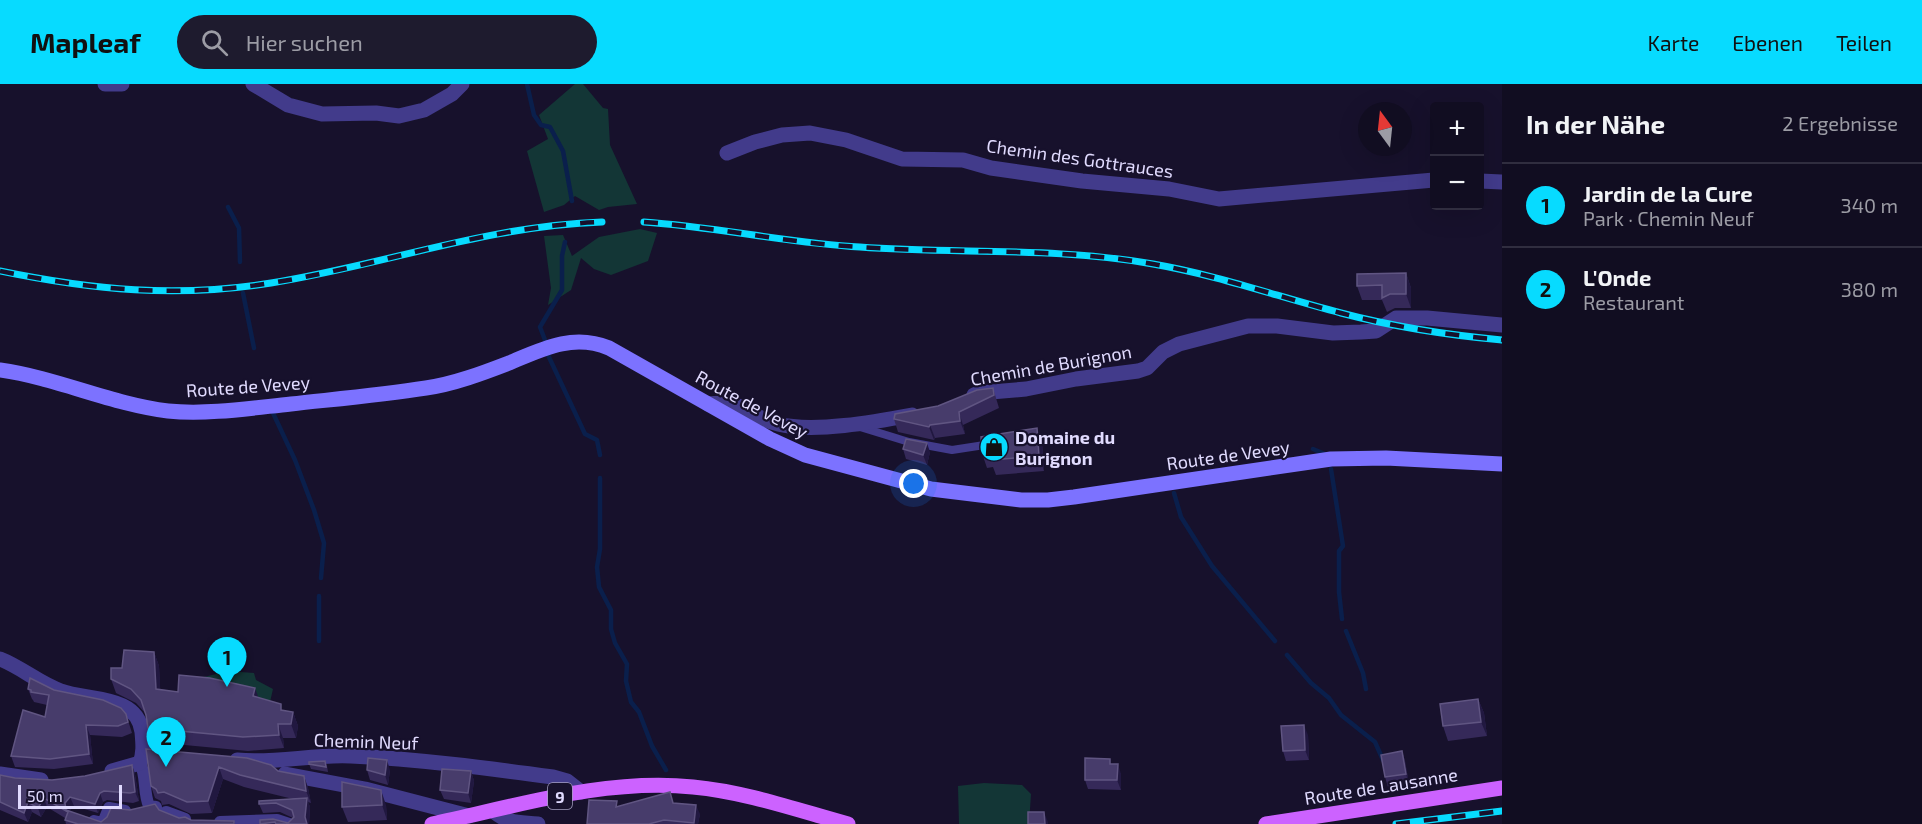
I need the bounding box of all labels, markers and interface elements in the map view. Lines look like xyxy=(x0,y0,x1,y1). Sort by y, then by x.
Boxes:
search box xyxy=(177,15,597,69)
text: Mapleaf xyxy=(30,25,141,59)
icon: search xyxy=(198,26,231,59)
text: Hier suchen xyxy=(246,29,363,55)
text: Karte xyxy=(1648,30,1699,55)
text: Ebenen xyxy=(1732,30,1803,55)
text: Teilen xyxy=(1836,30,1892,55)
north arrow xyxy=(1358,102,1412,156)
map controls xyxy=(1430,102,1484,210)
button: + xyxy=(1430,102,1484,156)
text: In der Nähe xyxy=(1526,108,1665,139)
text: 2 Ergebnisse xyxy=(1782,111,1898,135)
street label: Chemin des Gottrauces xyxy=(985,134,1175,182)
button: − xyxy=(1430,156,1484,210)
text: Jardin de la Cure xyxy=(1583,180,1753,206)
text: 1 xyxy=(1541,193,1550,217)
text: 340 m xyxy=(1841,193,1898,217)
text: Park · Chemin Neuf xyxy=(1583,206,1754,230)
text: L'Onde xyxy=(1583,264,1651,290)
text: 2 xyxy=(1540,277,1551,301)
text: 380 m xyxy=(1841,277,1898,301)
text: Restaurant xyxy=(1583,290,1684,314)
street label: Chemin de Burignon xyxy=(969,340,1133,390)
street label: Route de Vevey xyxy=(692,365,812,443)
street label: Route de Vevey xyxy=(185,371,311,401)
place label: Domaine du Burignon xyxy=(1015,426,1115,469)
shop icon: Domaine du Burignon xyxy=(978,431,1010,463)
street label: Route de Vevey xyxy=(1165,435,1291,475)
your location xyxy=(899,469,928,498)
pin: 1 xyxy=(208,638,246,687)
pin: 2 xyxy=(146,718,186,767)
street label: Chemin Neuf xyxy=(313,728,420,754)
street label: Route de Lausanne xyxy=(1303,763,1459,809)
scale bar xyxy=(18,782,122,810)
road number: 9 xyxy=(548,783,572,809)
text: 50 m xyxy=(27,786,63,805)

